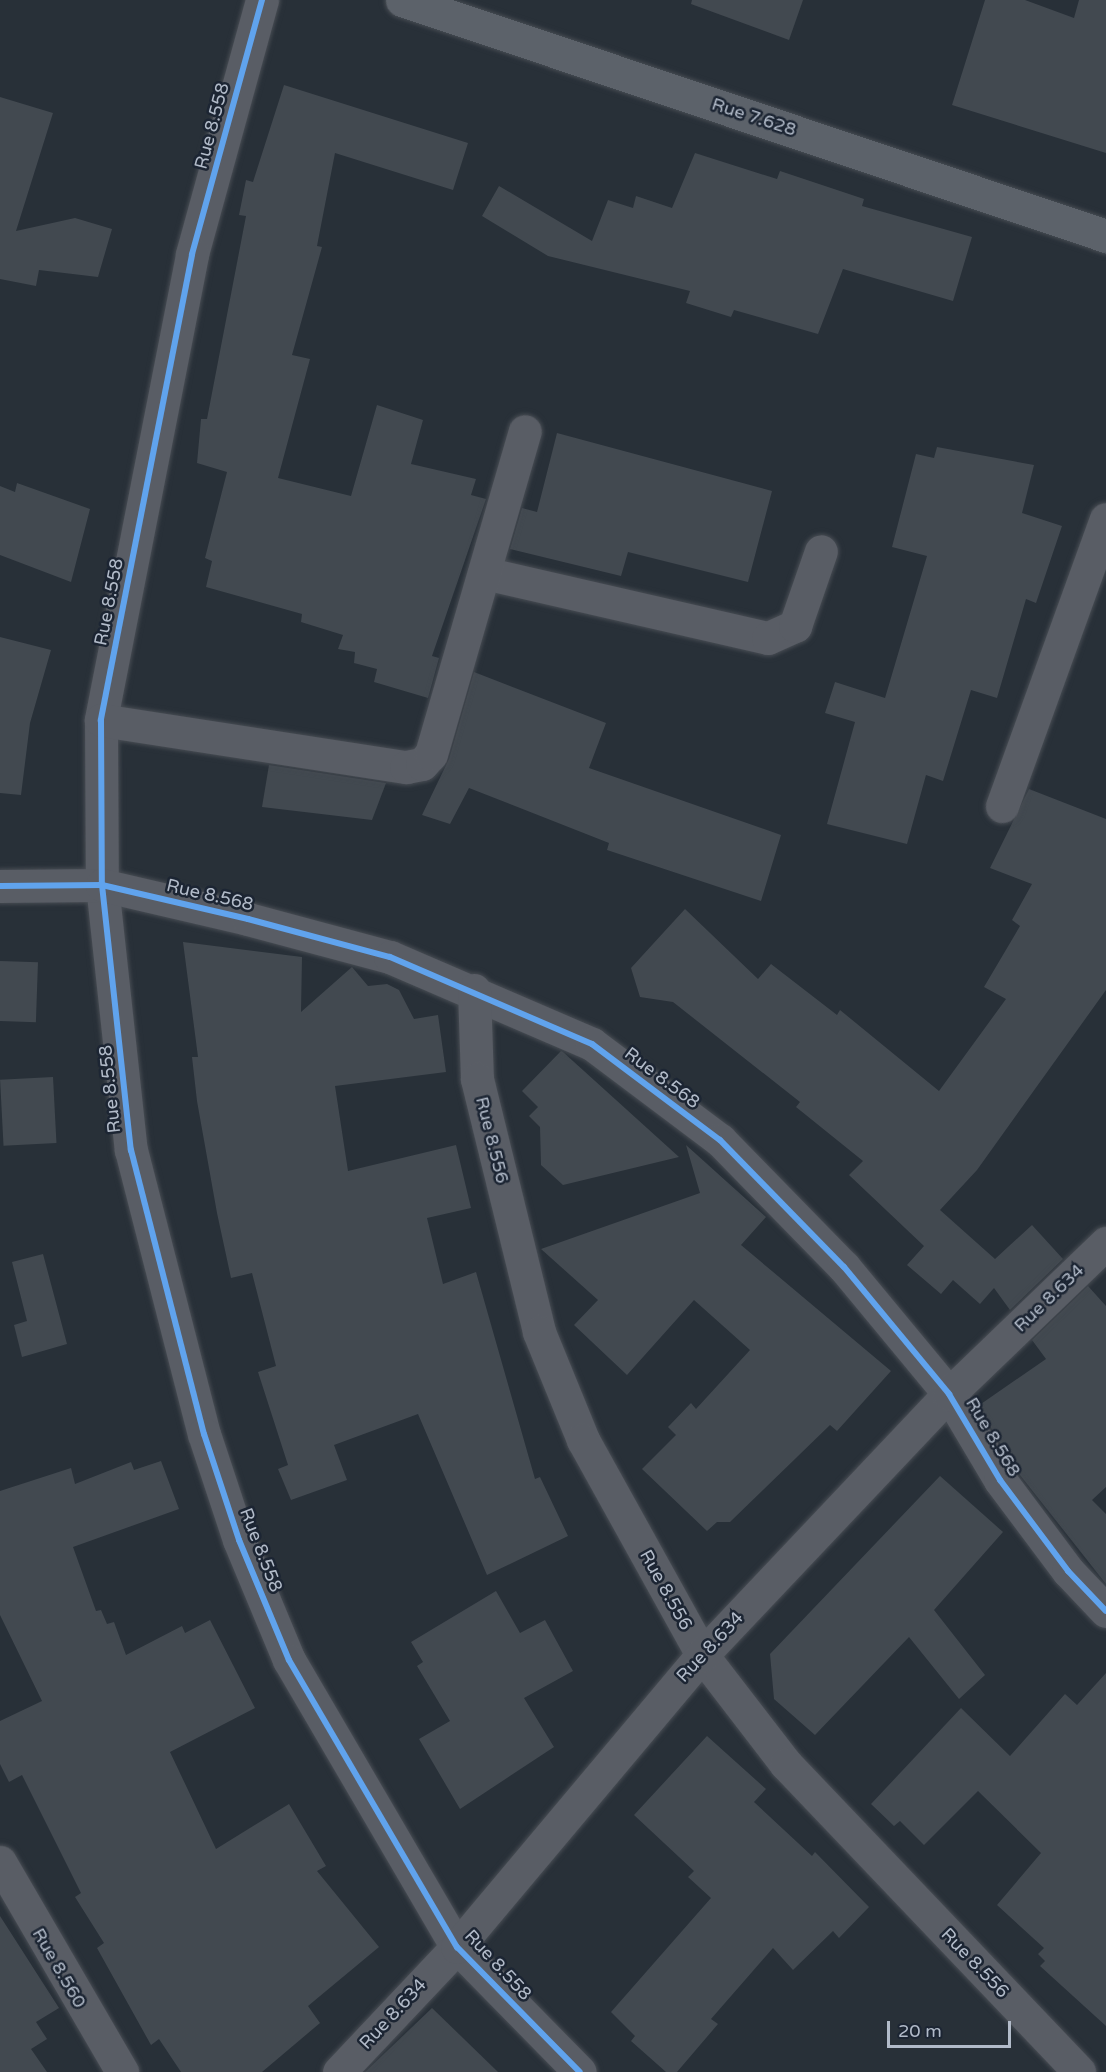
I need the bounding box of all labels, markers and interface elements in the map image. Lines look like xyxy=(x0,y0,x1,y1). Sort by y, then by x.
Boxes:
street label: Rue 8.558 xyxy=(190,80,234,172)
street label: Rue 7.628 xyxy=(709,93,799,141)
street label: Rue 8.558 xyxy=(90,556,128,648)
street label: Rue 8.568 xyxy=(164,875,256,915)
street label: Rue 8.568 xyxy=(620,1043,704,1113)
street label: Rue 8.558 xyxy=(95,1044,125,1134)
street label: Rue 8.556 xyxy=(471,1094,513,1186)
street label: Rue 8.634 xyxy=(1010,1259,1088,1337)
street label: Rue 8.568 xyxy=(961,1393,1025,1481)
street label: Rue 8.558 xyxy=(235,1505,287,1595)
street label: Rue 8.556 xyxy=(635,1546,697,1634)
street label: Rue 8.634 xyxy=(672,1607,748,1687)
street label: Rue 8.560 xyxy=(28,1924,90,2012)
street label: Rue 8.556 xyxy=(936,1924,1014,2002)
street label: Rue 8.558 xyxy=(460,1925,536,2005)
street label: Rue 8.634 xyxy=(355,1974,431,2054)
scale bar xyxy=(890,2009,1014,2047)
text: 20 m xyxy=(898,2020,942,2042)

